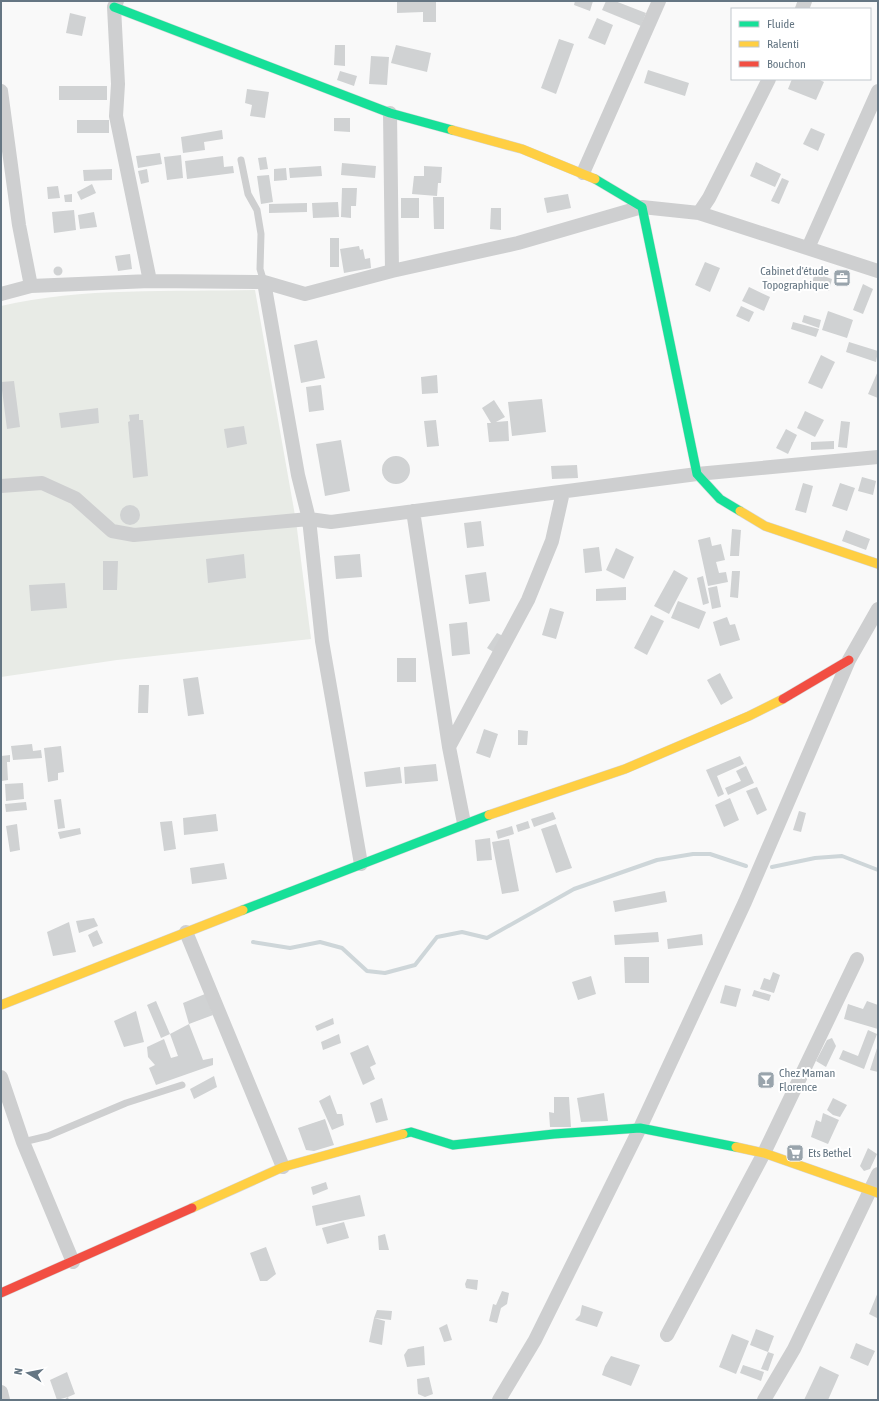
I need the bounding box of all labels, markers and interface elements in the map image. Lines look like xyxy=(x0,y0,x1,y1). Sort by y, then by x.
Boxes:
legend xyxy=(731,8,871,80)
text: Fluide xyxy=(767,17,795,31)
text: Ralenti xyxy=(767,37,799,51)
text: Bouchon xyxy=(767,57,806,71)
place label: Cabinet d'étude Topographique xyxy=(760,264,829,292)
office icon: Cabinet d'étude Topographique xyxy=(832,268,852,288)
place label: Chez Maman Florence xyxy=(779,1066,835,1094)
bar icon: Chez Maman Florence xyxy=(756,1070,776,1090)
supermarket icon: Ets Bethel xyxy=(785,1143,805,1163)
place label: Ets Bethel xyxy=(808,1146,852,1160)
north arrow xyxy=(8,1353,48,1393)
text: N xyxy=(12,1367,25,1376)

